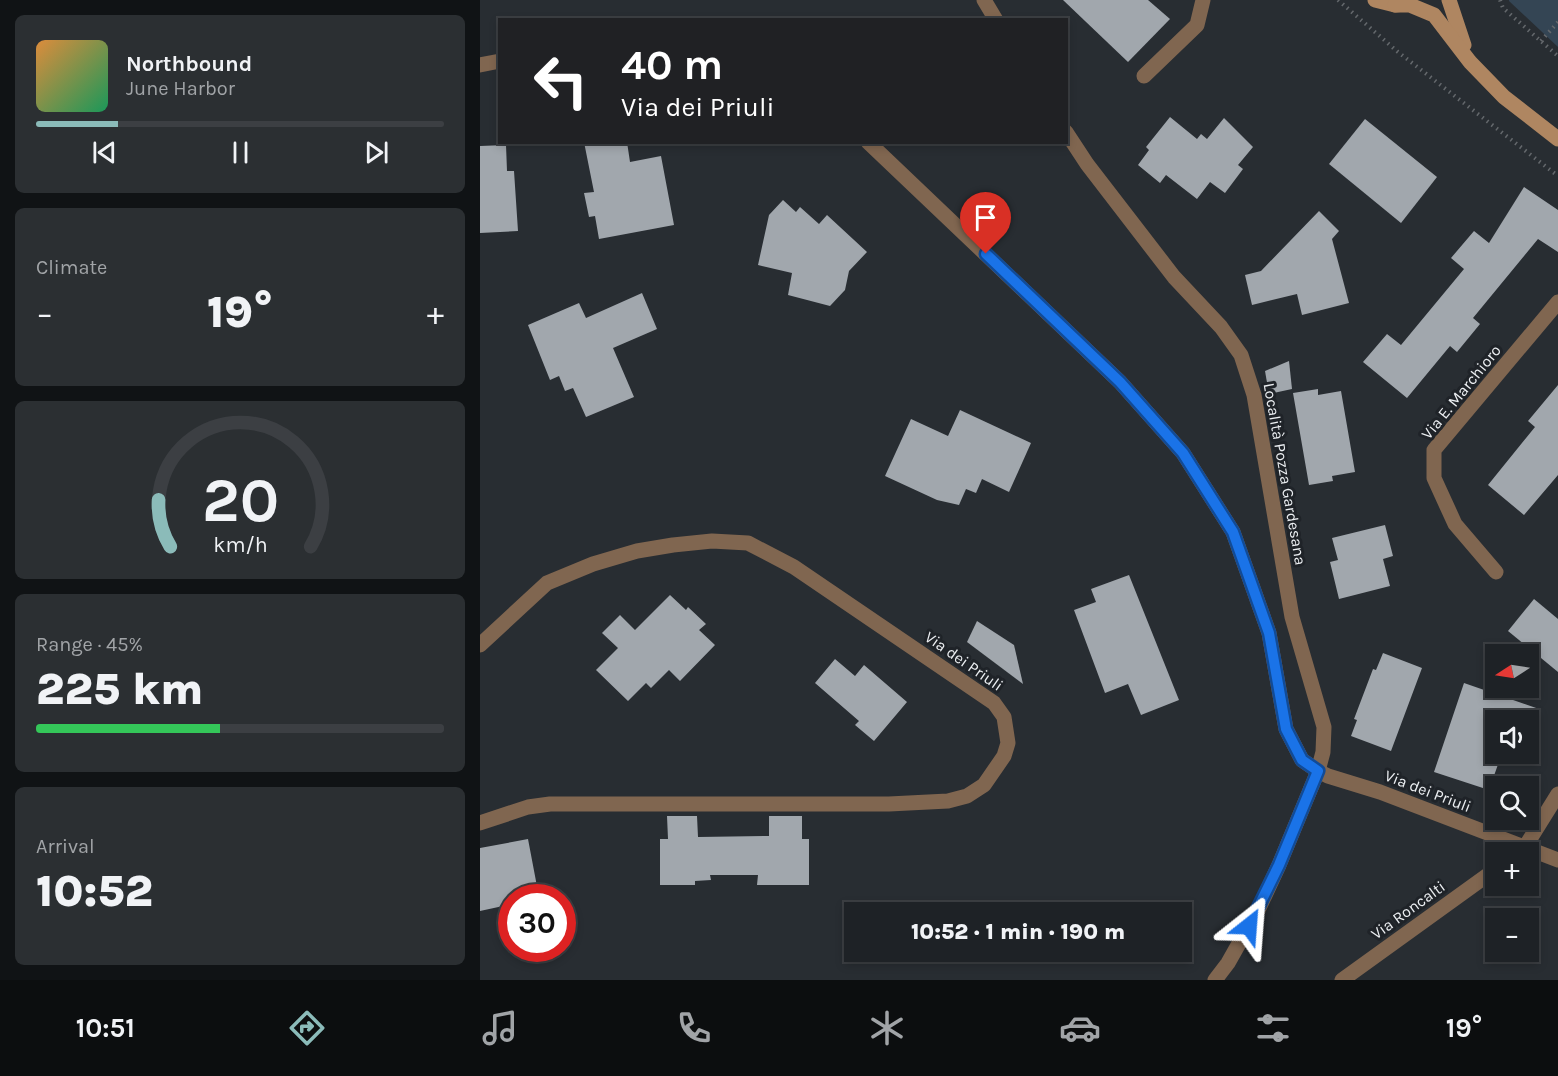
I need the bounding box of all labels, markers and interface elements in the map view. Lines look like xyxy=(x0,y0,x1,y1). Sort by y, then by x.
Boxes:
text: 40 m xyxy=(621,40,723,90)
icon: left xyxy=(522,42,600,120)
text: Northbound xyxy=(126,51,252,77)
text: June Harbor xyxy=(126,77,235,100)
text: Via dei Priuli xyxy=(621,91,775,123)
icon: previous xyxy=(88,136,121,169)
icon: pause xyxy=(224,136,257,169)
icon: next xyxy=(360,136,393,169)
pin xyxy=(960,192,1011,254)
icon: arrive xyxy=(969,201,1002,234)
text: Climate xyxy=(36,256,107,279)
text: 19° xyxy=(207,286,273,338)
text: − xyxy=(36,294,53,332)
text: + xyxy=(427,294,444,332)
street label: Via E. Marchioro xyxy=(1417,341,1505,443)
street label: Località Pozza Gardesana xyxy=(1260,381,1310,567)
text: 20 xyxy=(201,464,279,537)
text: km/h xyxy=(213,532,267,557)
street label: Via dei Priuli xyxy=(921,627,1007,695)
text: Range · 45% xyxy=(36,633,143,656)
north arrow xyxy=(1485,644,1539,698)
map controls xyxy=(1485,644,1539,962)
text: 225 km xyxy=(36,663,203,715)
button: sound xyxy=(1485,710,1539,764)
street label: Via dei Priuli xyxy=(1382,766,1474,816)
button: search xyxy=(1485,776,1539,830)
text: Arrival xyxy=(36,835,95,858)
button: + xyxy=(1485,842,1539,896)
text: 10:52 xyxy=(36,865,153,917)
street label: Via Roncalti xyxy=(1367,877,1449,943)
speed limit sign: 30 xyxy=(498,884,576,962)
position arrow xyxy=(1217,894,1281,958)
button: − xyxy=(1485,908,1539,962)
text: 10:52 · 1 min · 190 m xyxy=(911,919,1125,945)
icon: directions xyxy=(286,1007,328,1049)
icon: music xyxy=(479,1007,521,1049)
icon: phone xyxy=(673,1007,715,1049)
icon: climate xyxy=(866,1007,908,1049)
icon: car xyxy=(1059,1007,1101,1049)
icon: filters xyxy=(1252,1007,1294,1049)
text: 10:51 xyxy=(76,1012,135,1044)
text: 19° xyxy=(1446,1012,1482,1044)

